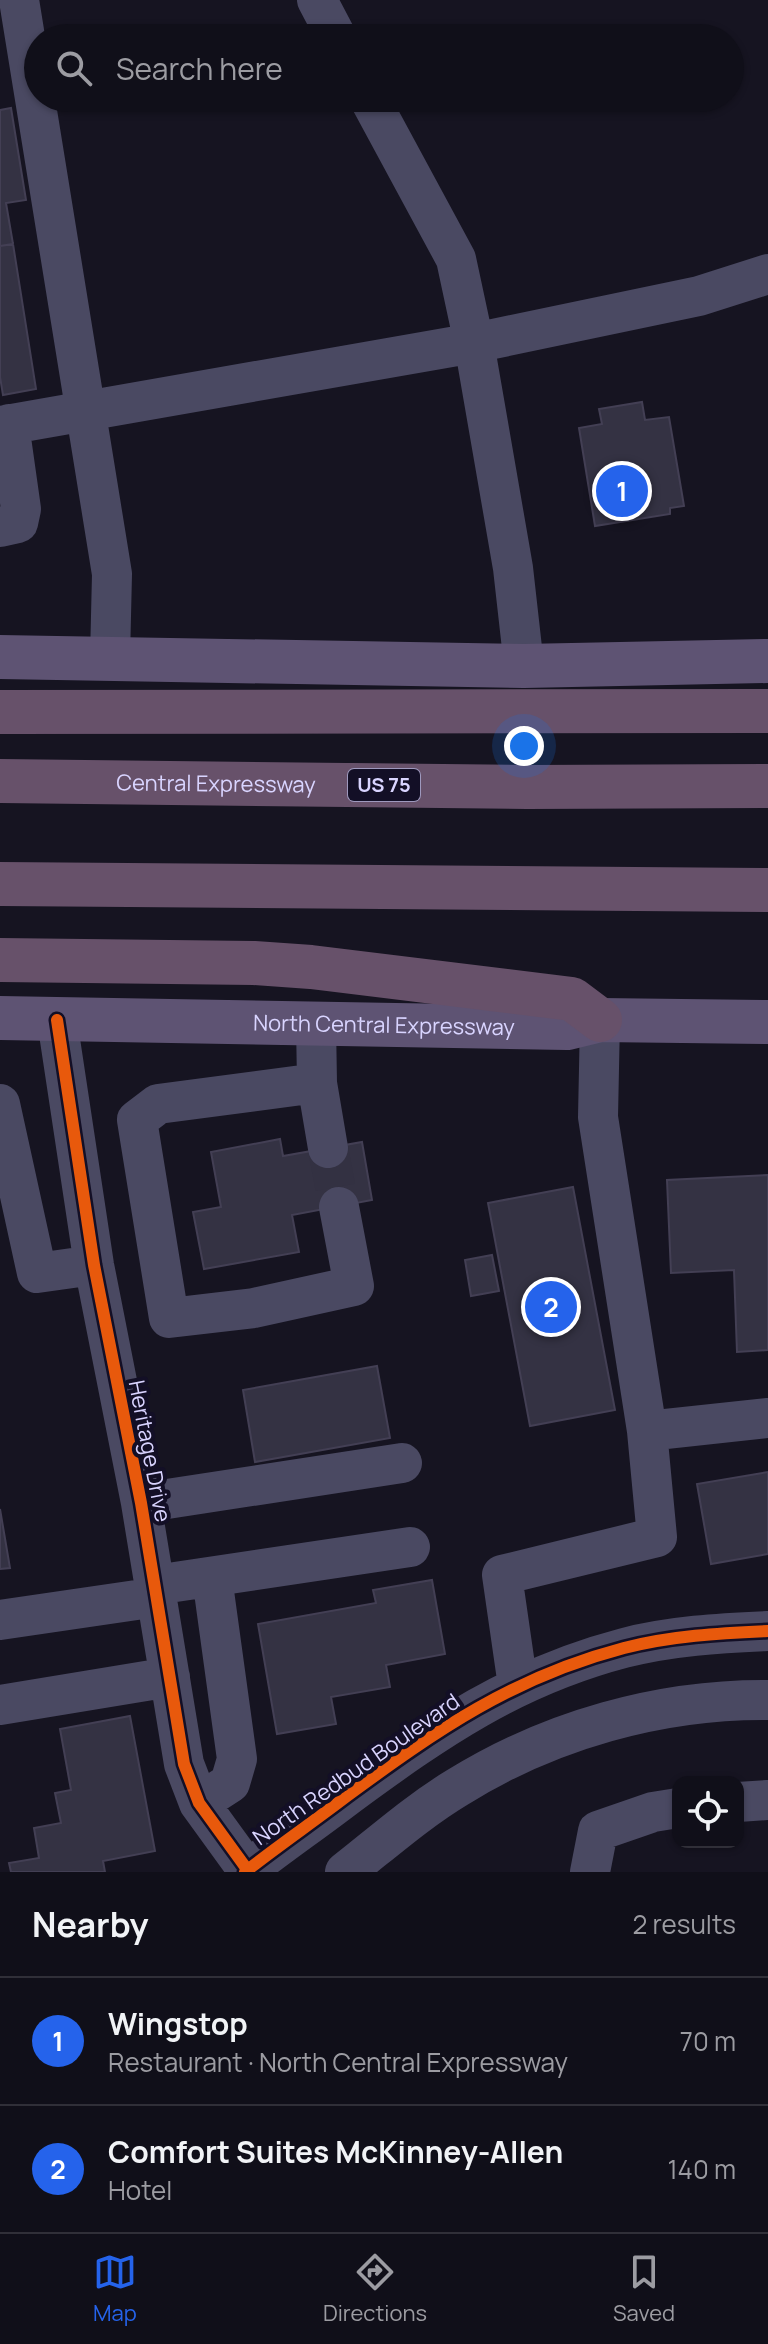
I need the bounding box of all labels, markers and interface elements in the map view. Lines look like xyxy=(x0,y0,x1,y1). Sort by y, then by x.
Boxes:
search box xyxy=(24,24,744,112)
icon: search xyxy=(52,46,96,90)
text: Search here xyxy=(116,48,283,89)
pin: 1 xyxy=(596,461,648,521)
your location xyxy=(504,726,544,766)
street label: Central Expressway xyxy=(116,767,316,800)
road number: US 75 xyxy=(348,769,420,801)
street label: North Central Expressway xyxy=(253,1007,515,1042)
pin: 2 xyxy=(525,1277,577,1337)
street label: Heritage Drive xyxy=(122,1378,178,1525)
street label: North Redbud Boulevard xyxy=(247,1686,465,1852)
map controls xyxy=(672,1776,744,1848)
button: locate xyxy=(672,1776,744,1848)
text: Nearby xyxy=(32,1901,148,1947)
text: 2 results xyxy=(632,1906,736,1942)
text: Wingstop xyxy=(108,2003,248,2044)
text: 1 xyxy=(52,2023,64,2059)
text: 70 m xyxy=(680,2023,736,2059)
text: Restaurant · North Central Expressway xyxy=(108,2044,568,2080)
text: Comfort Suites McKinney-Allen xyxy=(108,2131,563,2172)
text: 2 xyxy=(50,2151,66,2187)
text: 140 m xyxy=(667,2151,736,2187)
text: Hotel xyxy=(108,2172,172,2208)
tab: Map xyxy=(93,2250,137,2328)
tab: Directions xyxy=(323,2250,427,2328)
tab: Saved xyxy=(613,2250,675,2328)

